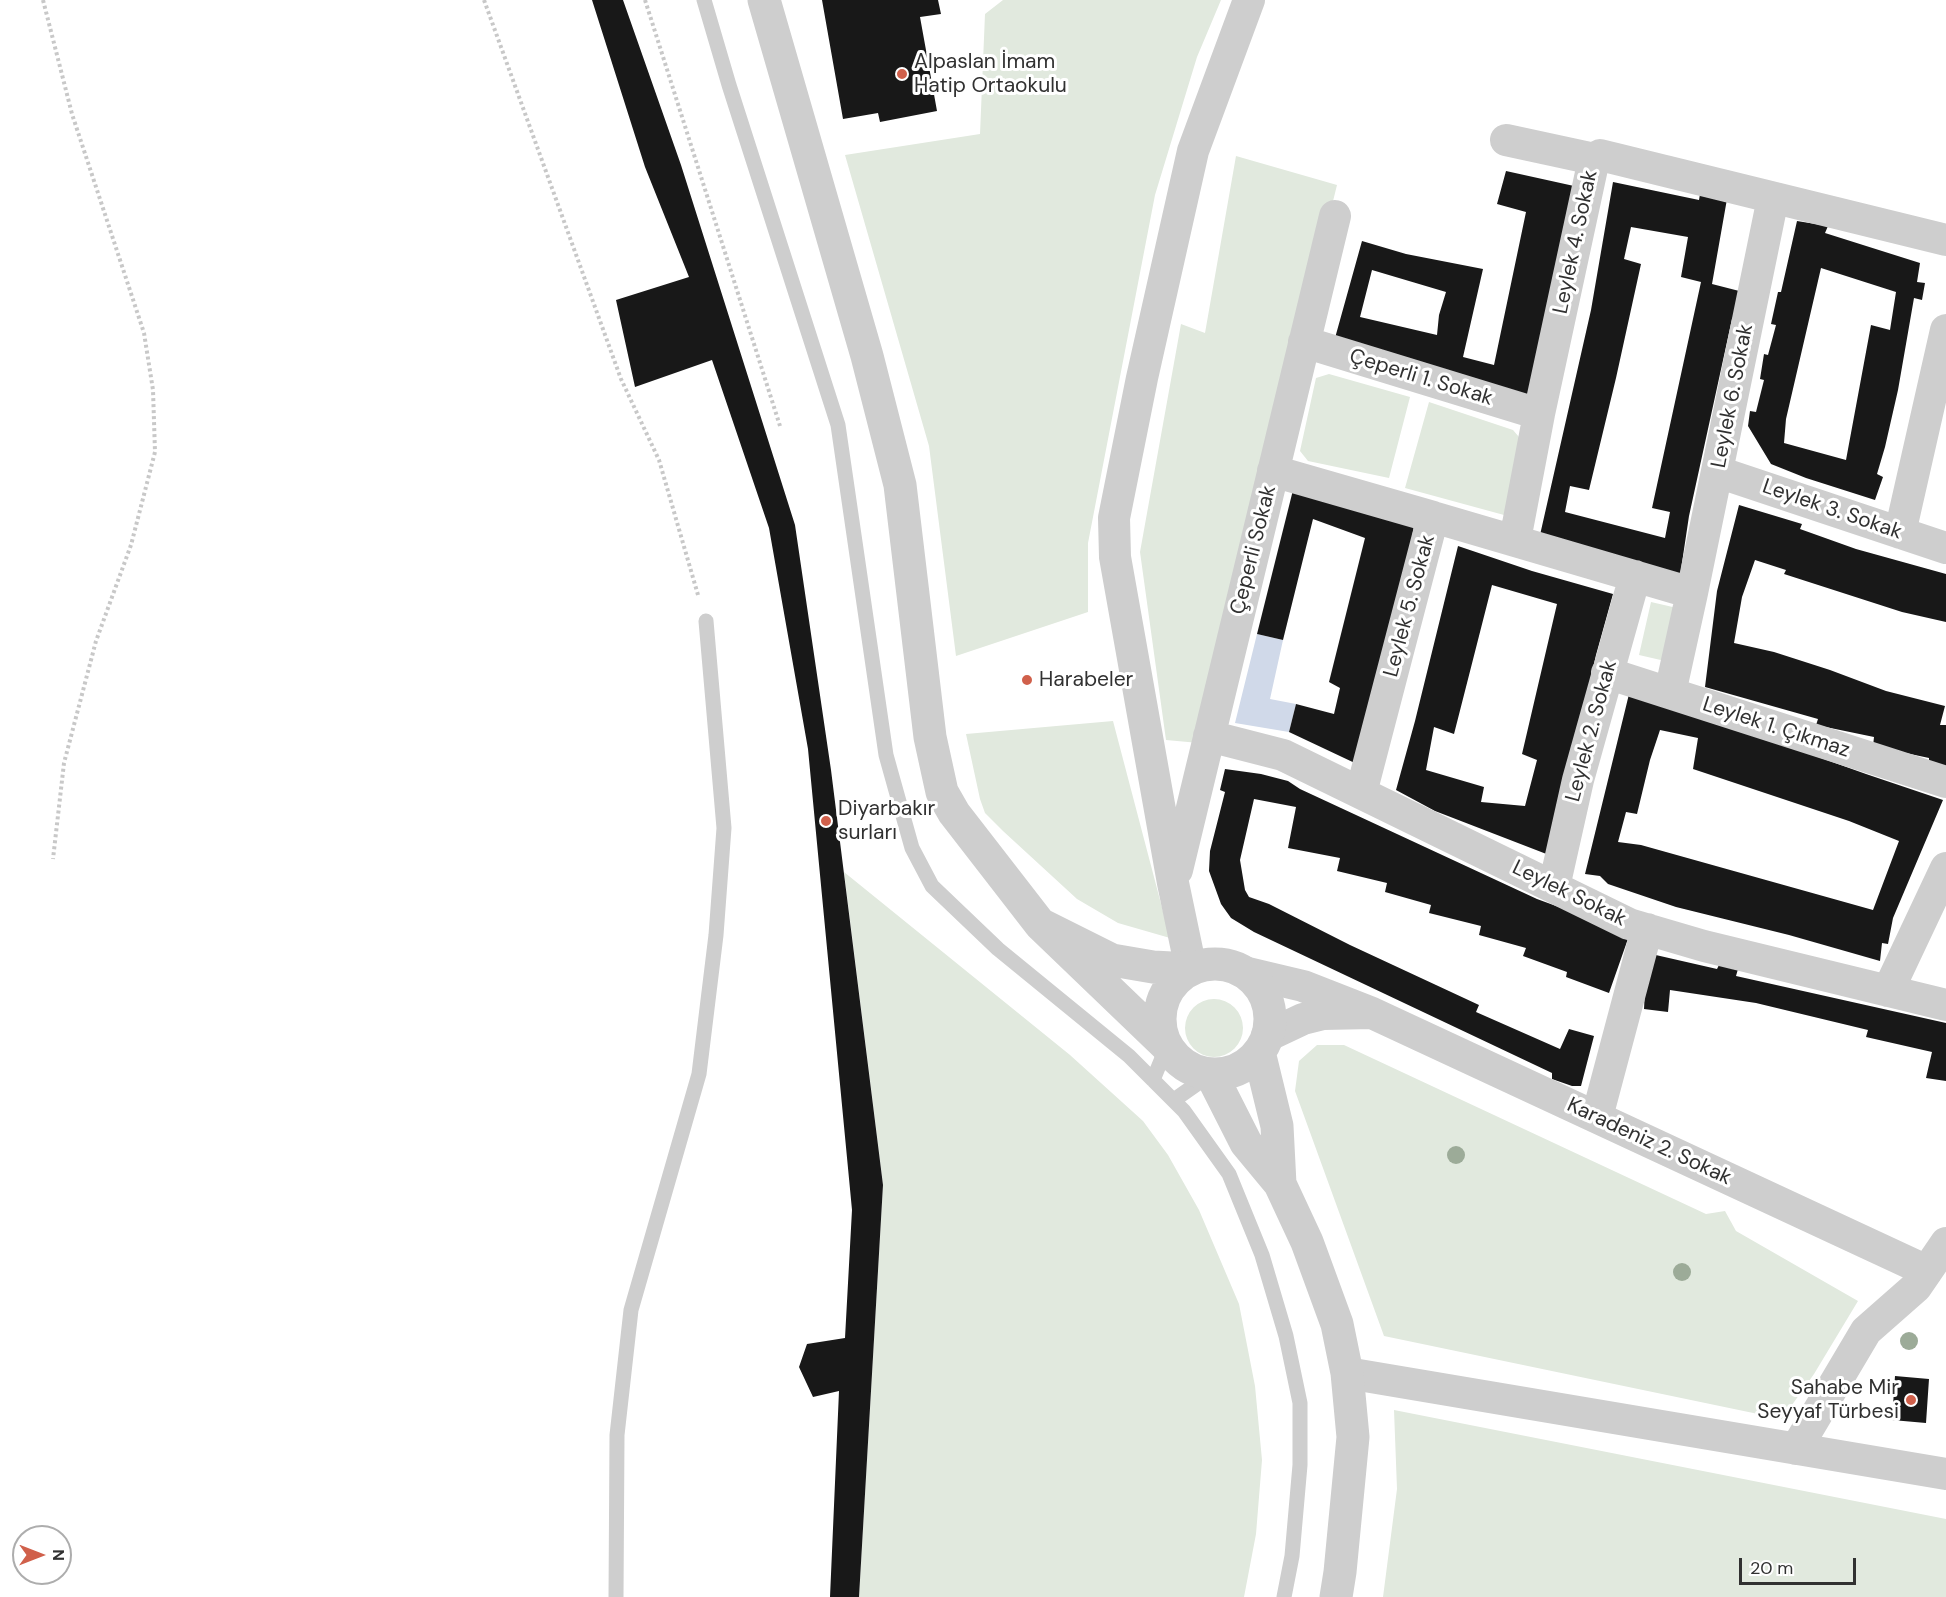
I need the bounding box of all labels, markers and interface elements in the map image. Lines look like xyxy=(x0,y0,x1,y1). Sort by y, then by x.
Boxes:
place label: Alpaslan İmam Hatip Ortaokulu xyxy=(914,49,1067,99)
marker: Alpaslan İmam Hatip Ortaokulu xyxy=(895,67,909,81)
street label: Leylek 4. Sokak xyxy=(1548,168,1604,316)
street label: Leylek 6. Sokak xyxy=(1707,322,1759,470)
street label: Çeperli 1. Sokak xyxy=(1346,344,1496,412)
street label: Leylek 3. Sokak xyxy=(1759,474,1905,546)
street label: Çeperli Sokak xyxy=(1226,483,1282,617)
street label: Leylek 5. Sokak xyxy=(1379,532,1441,680)
street label: Leylek 2. Sokak xyxy=(1561,657,1623,805)
place label: Harabeler xyxy=(1039,667,1133,693)
marker: Harabeler xyxy=(1020,673,1034,687)
street label: Leylek 1. Çıkmaz xyxy=(1699,692,1853,764)
place label: Diyarbakır surları xyxy=(838,796,935,846)
marker: Diyarbakır surları xyxy=(819,814,833,828)
street label: Leylek Sokak xyxy=(1508,856,1630,932)
street label: Karadeniz 2. Sokak xyxy=(1563,1093,1735,1191)
place label: Sahabe Mir Seyyaf Türbesi xyxy=(1757,1375,1899,1425)
marker: Sahabe Mir Seyyaf Türbesi xyxy=(1904,1393,1918,1407)
north arrow xyxy=(12,1525,72,1585)
scale bar xyxy=(1742,1546,1859,1584)
text: N xyxy=(48,1549,69,1561)
text: 20 m xyxy=(1750,1556,1793,1580)

